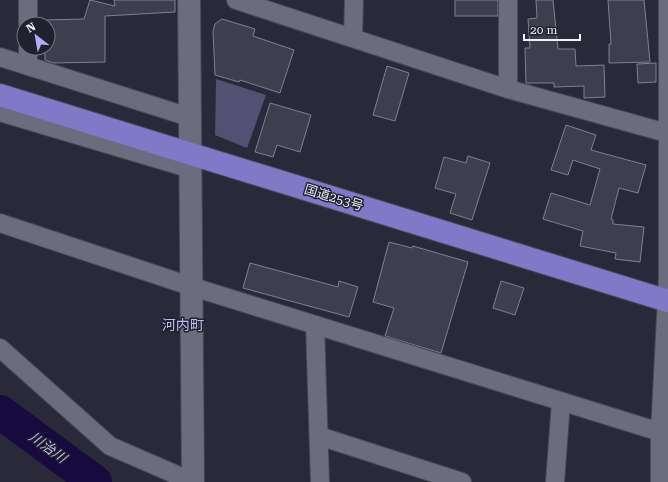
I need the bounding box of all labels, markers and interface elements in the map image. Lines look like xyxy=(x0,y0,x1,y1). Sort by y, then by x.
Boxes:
north arrow xyxy=(16,16,56,56)
scale bar xyxy=(524,16,580,42)
text: N xyxy=(24,20,39,36)
text: 20 m xyxy=(530,23,557,37)
street label: 国道253号 xyxy=(303,181,365,214)
district label: 河内町 xyxy=(162,317,204,333)
water label: 川治川 xyxy=(26,428,71,467)

